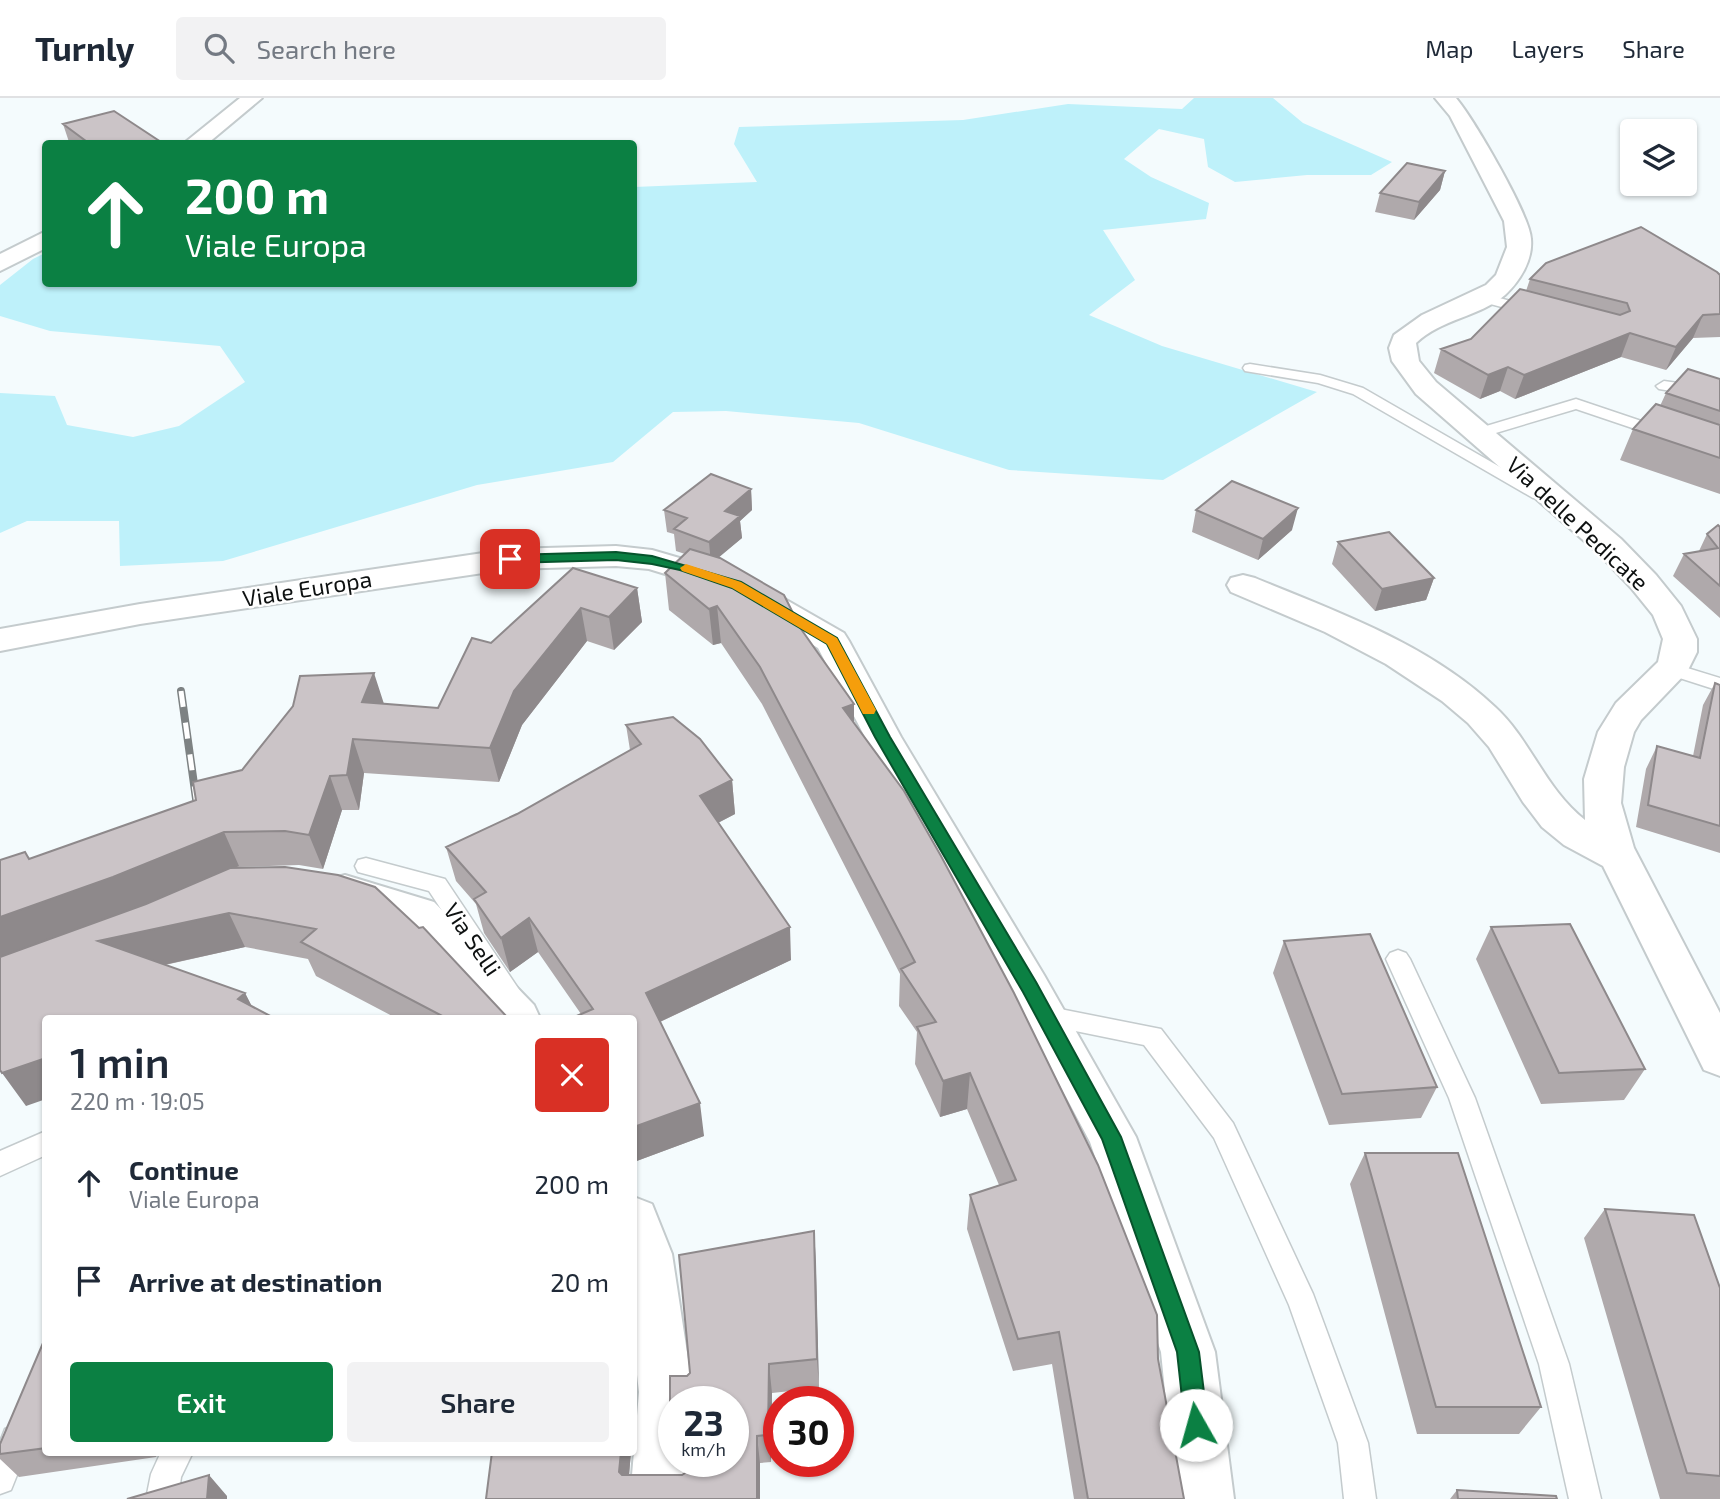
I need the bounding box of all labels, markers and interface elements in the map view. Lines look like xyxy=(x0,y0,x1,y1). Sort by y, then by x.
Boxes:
search box xyxy=(176,17,666,80)
text: Turnly xyxy=(35,28,134,68)
icon: search xyxy=(200,29,238,67)
text: Search here xyxy=(256,33,396,64)
text: Map xyxy=(1425,34,1473,63)
text: Layers xyxy=(1511,34,1584,63)
text: Share xyxy=(1622,34,1685,63)
map controls xyxy=(1620,119,1697,196)
button: layers xyxy=(1620,119,1697,196)
text: 200 m xyxy=(185,165,329,224)
icon: ahead xyxy=(70,168,161,259)
text: Viale Europa xyxy=(185,225,367,263)
street label: Via delle Pedicate xyxy=(1501,450,1655,596)
pin xyxy=(480,529,540,589)
icon: arrive xyxy=(491,540,529,578)
street label: Viale Europa xyxy=(240,564,374,612)
street label: Via Selli xyxy=(438,897,508,981)
text: 1 min xyxy=(70,1036,170,1086)
button: close xyxy=(535,1038,609,1112)
text: 220 m · 19:05 xyxy=(70,1087,205,1115)
text: Continue xyxy=(129,1154,239,1185)
icon: ahead xyxy=(70,1164,108,1202)
text: 200 m xyxy=(534,1168,609,1199)
text: Viale Europa xyxy=(129,1185,260,1213)
icon: arrive xyxy=(70,1262,108,1300)
text: Arrive at destination xyxy=(129,1266,382,1297)
text: 20 m xyxy=(550,1266,609,1297)
button: Exit xyxy=(70,1362,333,1442)
button: Share xyxy=(347,1362,609,1442)
speed limit sign: 30 xyxy=(763,1386,854,1477)
position arrow xyxy=(1159,1388,1233,1462)
text: 23 xyxy=(683,1401,724,1443)
text: km/h xyxy=(681,1438,726,1460)

